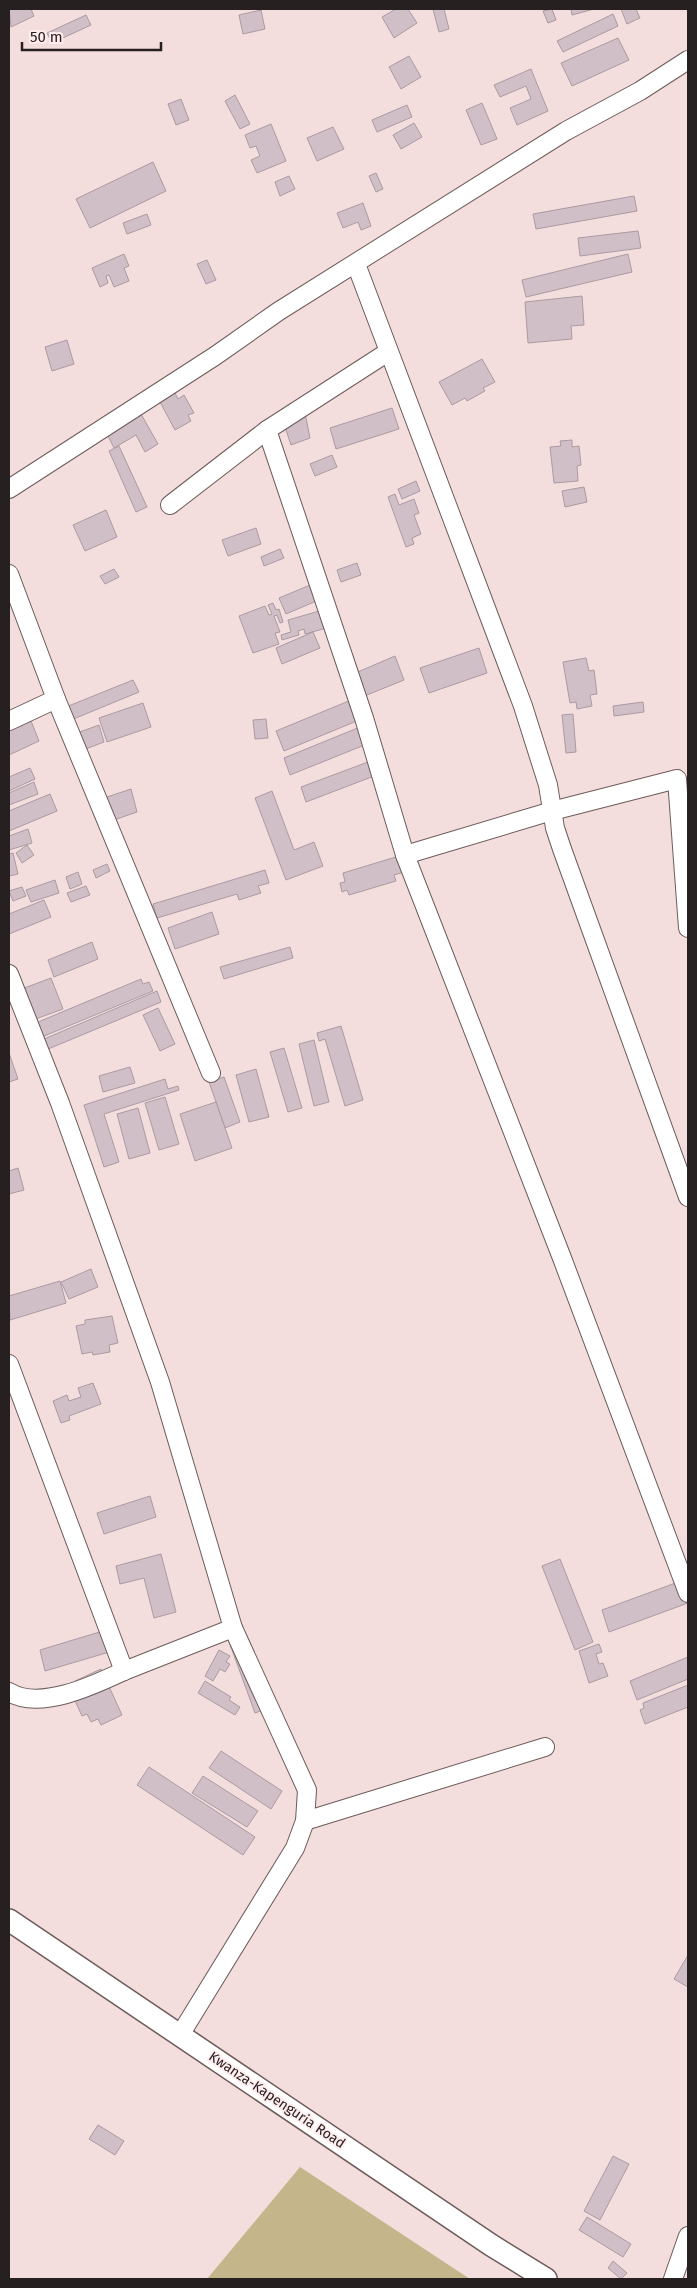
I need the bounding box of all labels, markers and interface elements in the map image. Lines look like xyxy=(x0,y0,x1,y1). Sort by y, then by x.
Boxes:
scale bar xyxy=(22,20,161,52)
text: 50 m xyxy=(30,28,63,46)
street label: Kwanza-Kapenguria Road xyxy=(205,2048,349,2152)

